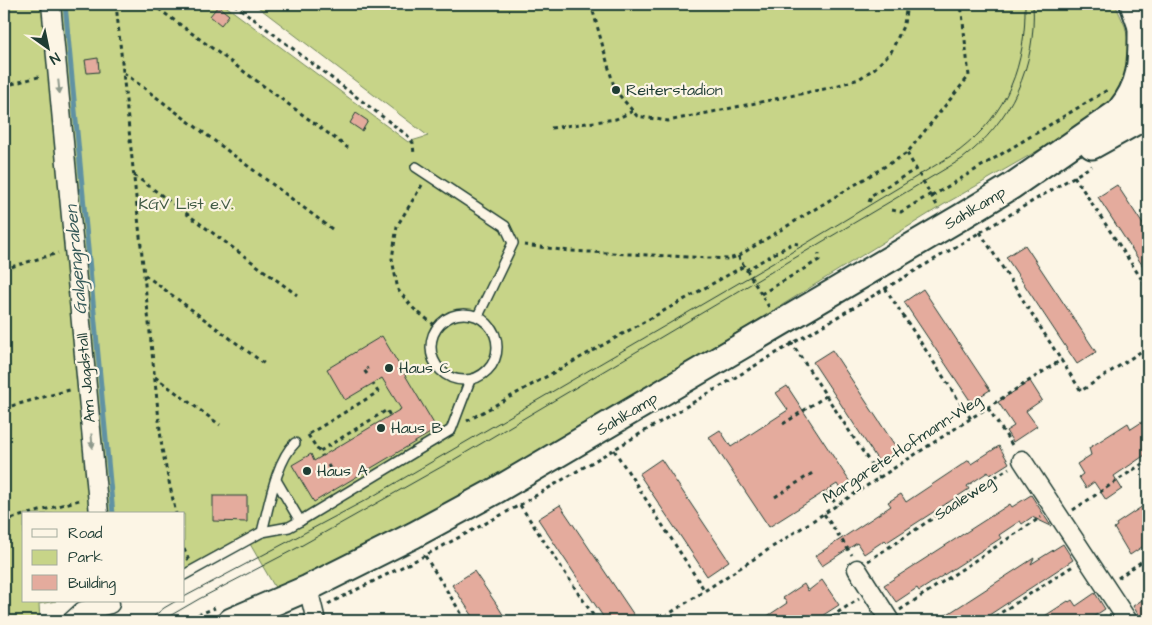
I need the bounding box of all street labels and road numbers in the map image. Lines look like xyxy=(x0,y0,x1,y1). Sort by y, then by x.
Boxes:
street label: Sahlkamp xyxy=(940,181,1010,235)
street label: Am Jagdstall xyxy=(71,332,102,424)
street label: Sahlkamp xyxy=(592,387,662,441)
street label: Margarete-Hofmann-Weg xyxy=(818,389,986,510)
street label: Saaleweg xyxy=(930,470,999,526)

